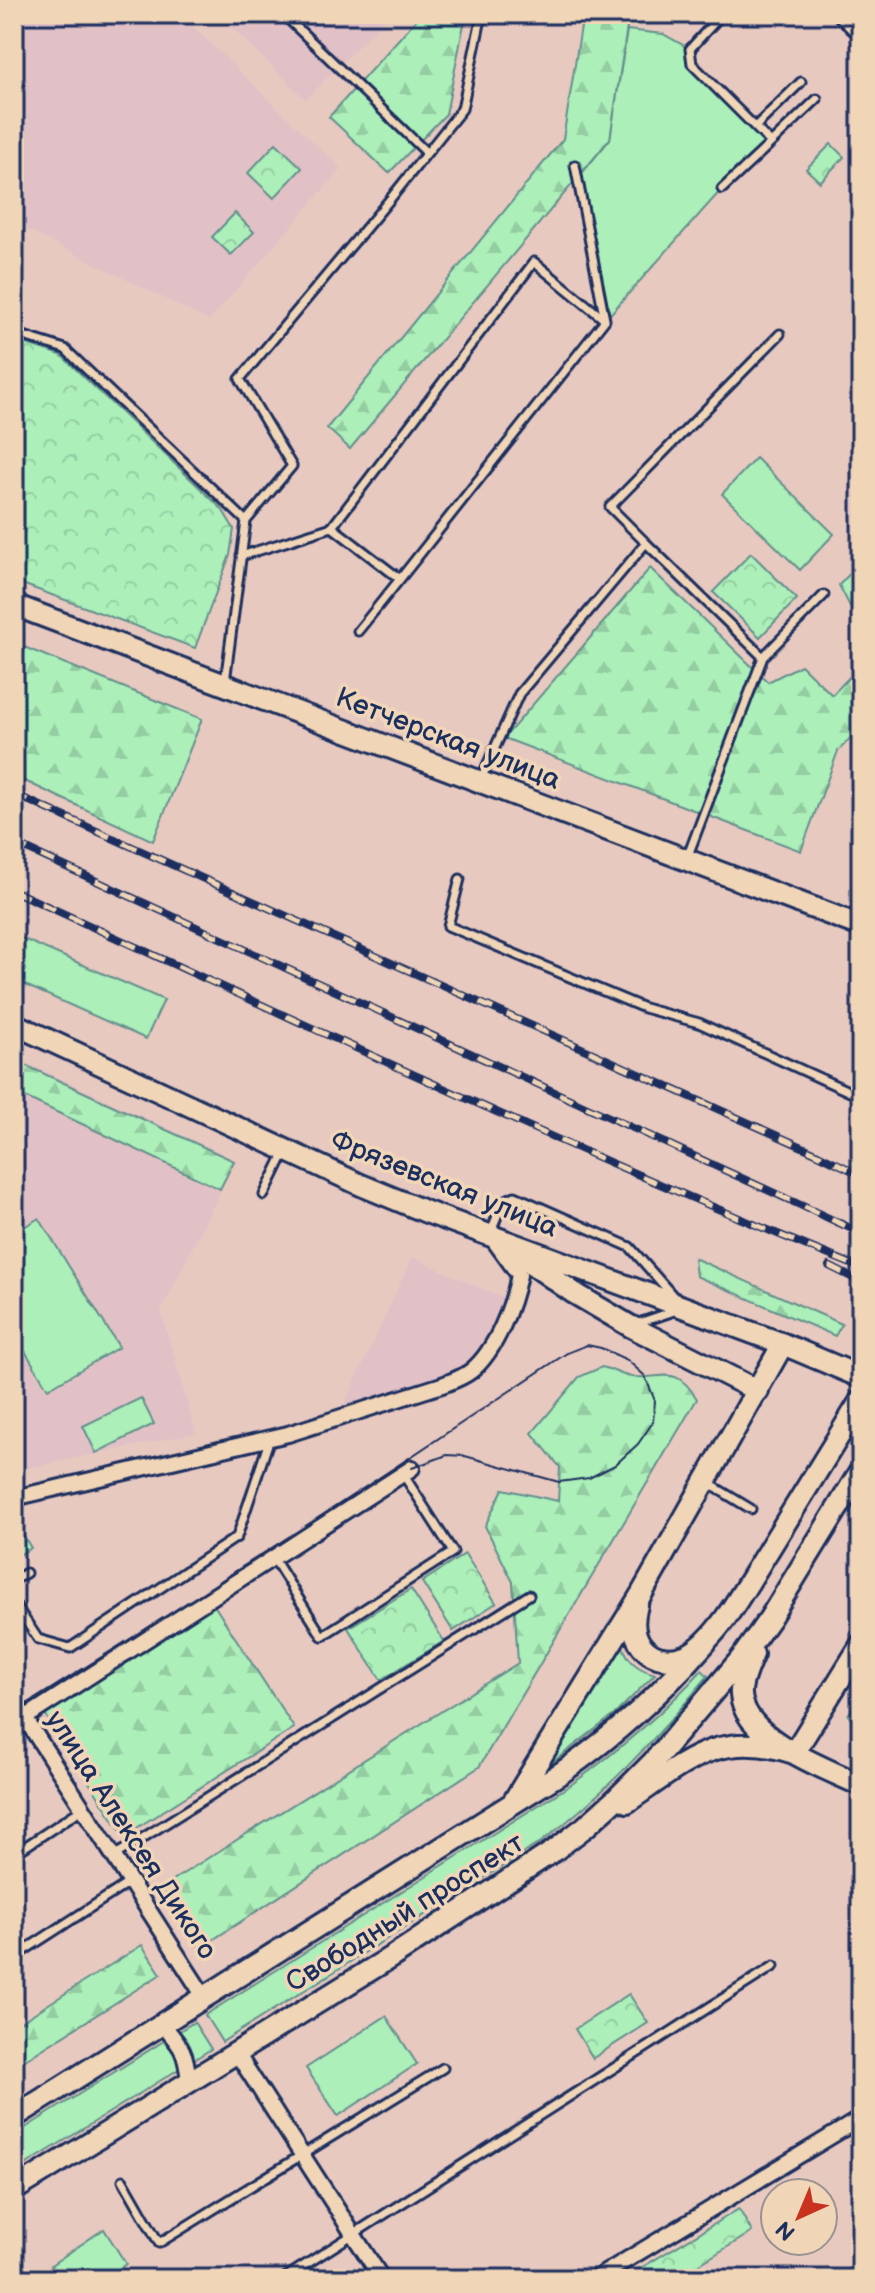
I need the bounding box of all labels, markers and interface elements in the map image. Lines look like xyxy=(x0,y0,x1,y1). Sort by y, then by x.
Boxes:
street label: Кетчерская улица xyxy=(331,681,565,797)
street label: Фрязевская улица xyxy=(326,1123,563,1245)
street label: улица Алексея Дикого xyxy=(38,1705,224,1965)
street label: Свободный проспект xyxy=(280,1826,530,2000)
north arrow xyxy=(759,2177,839,2257)
text: N xyxy=(771,2215,801,2246)

